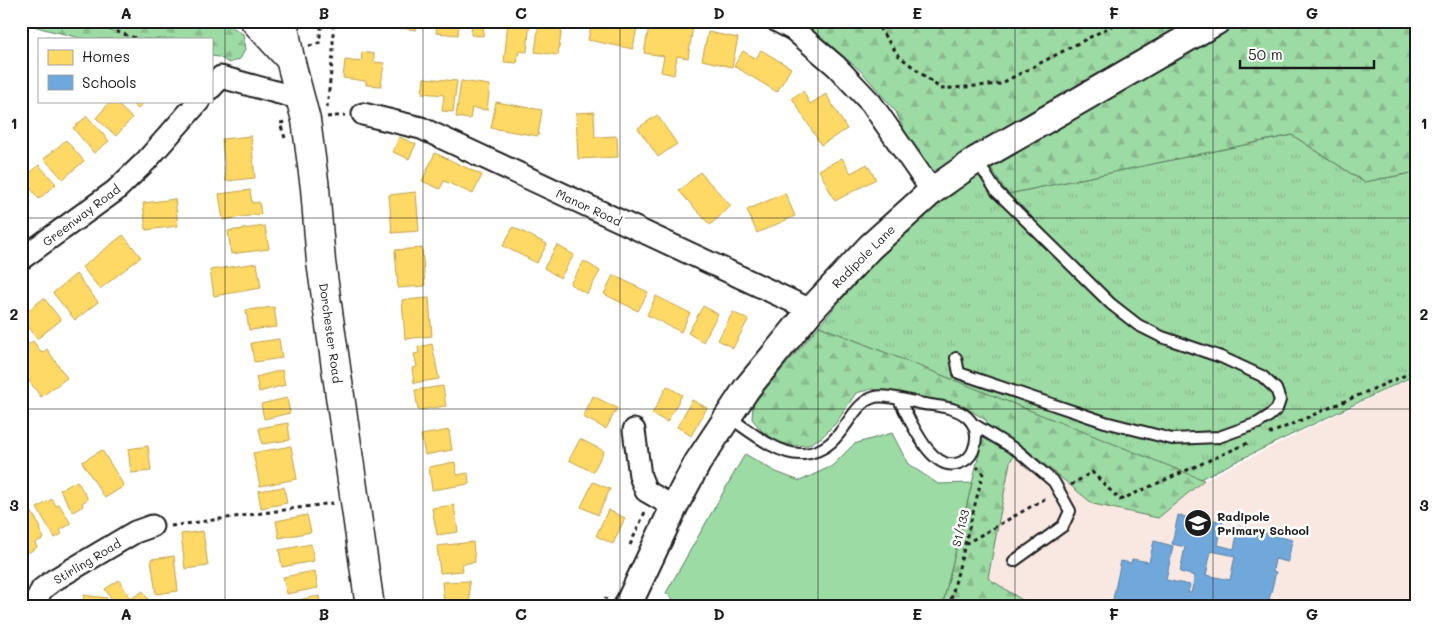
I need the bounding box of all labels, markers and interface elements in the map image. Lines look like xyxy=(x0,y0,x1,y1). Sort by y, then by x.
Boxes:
text: A xyxy=(120,2,132,23)
text: B xyxy=(319,2,329,23)
text: C xyxy=(515,2,527,23)
text: D xyxy=(713,2,725,23)
text: E xyxy=(912,2,922,23)
text: F xyxy=(1109,2,1119,23)
text: G xyxy=(1306,2,1318,23)
legend xyxy=(38,38,212,102)
scale bar xyxy=(1240,38,1374,70)
text: 50 m xyxy=(1248,44,1283,64)
text: Homes xyxy=(82,46,130,66)
text: Schools xyxy=(82,72,137,92)
text: 1 xyxy=(10,112,18,133)
text: 1 xyxy=(1420,112,1428,133)
street label: Greenway Road xyxy=(39,180,123,249)
street label: Manor Road xyxy=(554,185,625,229)
street label: Radipole Lane xyxy=(828,221,898,291)
street label: Dorchester Road xyxy=(316,282,346,384)
text: 2 xyxy=(10,303,19,324)
text: 2 xyxy=(1420,303,1429,324)
text: 3 xyxy=(9,494,19,515)
text: 3 xyxy=(1419,494,1429,515)
street label: S1/133 xyxy=(948,508,972,548)
school or university icon: Radipole Primary School xyxy=(1183,508,1213,538)
place label: Radipole Primary School xyxy=(1217,508,1309,538)
street label: Stirling Road xyxy=(50,534,124,587)
text: A xyxy=(120,603,132,624)
text: B xyxy=(319,603,329,624)
text: C xyxy=(515,603,527,624)
text: D xyxy=(713,603,725,624)
text: E xyxy=(912,603,922,624)
text: F xyxy=(1109,603,1119,624)
text: G xyxy=(1306,603,1318,624)

